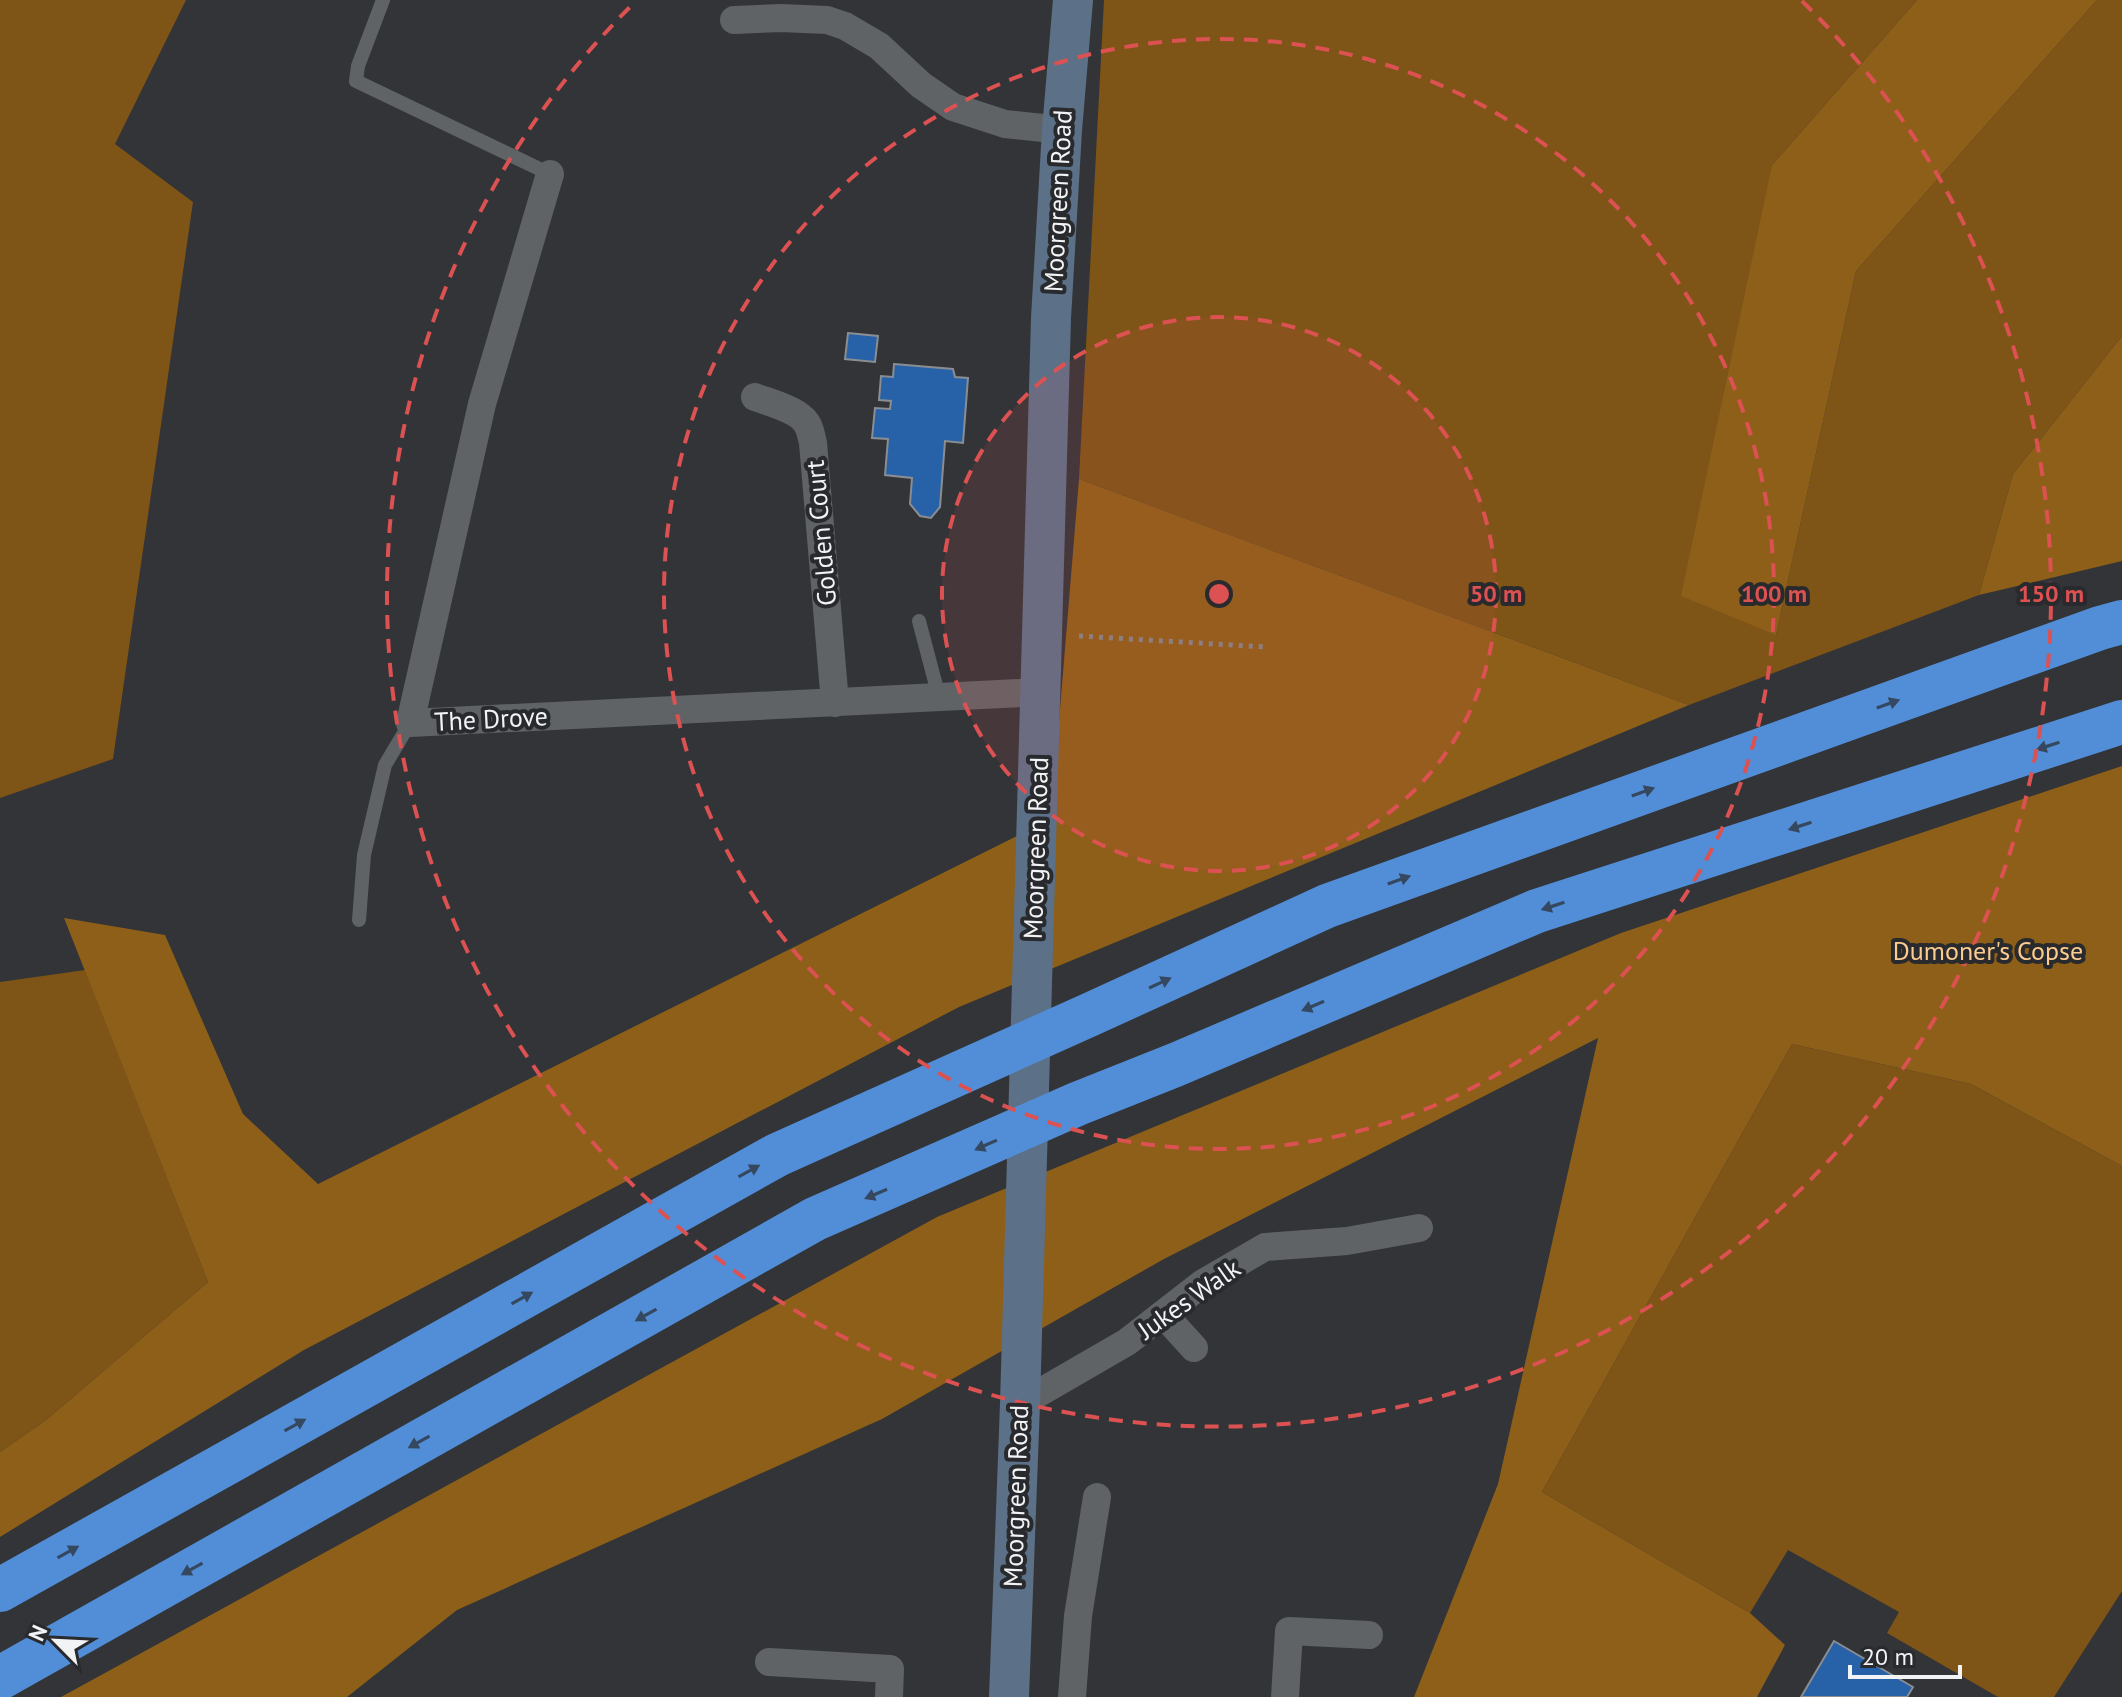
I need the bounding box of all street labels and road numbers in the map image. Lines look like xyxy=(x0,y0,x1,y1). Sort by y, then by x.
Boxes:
street label: Moorgreen Road xyxy=(1036,109,1079,293)
street label: Golden Court xyxy=(798,459,843,607)
street label: The Drove xyxy=(433,699,549,738)
street label: Moorgreen Road xyxy=(1016,756,1055,940)
street label: Jukes Walk xyxy=(1130,1251,1247,1346)
street label: Moorgreen Road xyxy=(996,1404,1035,1588)

